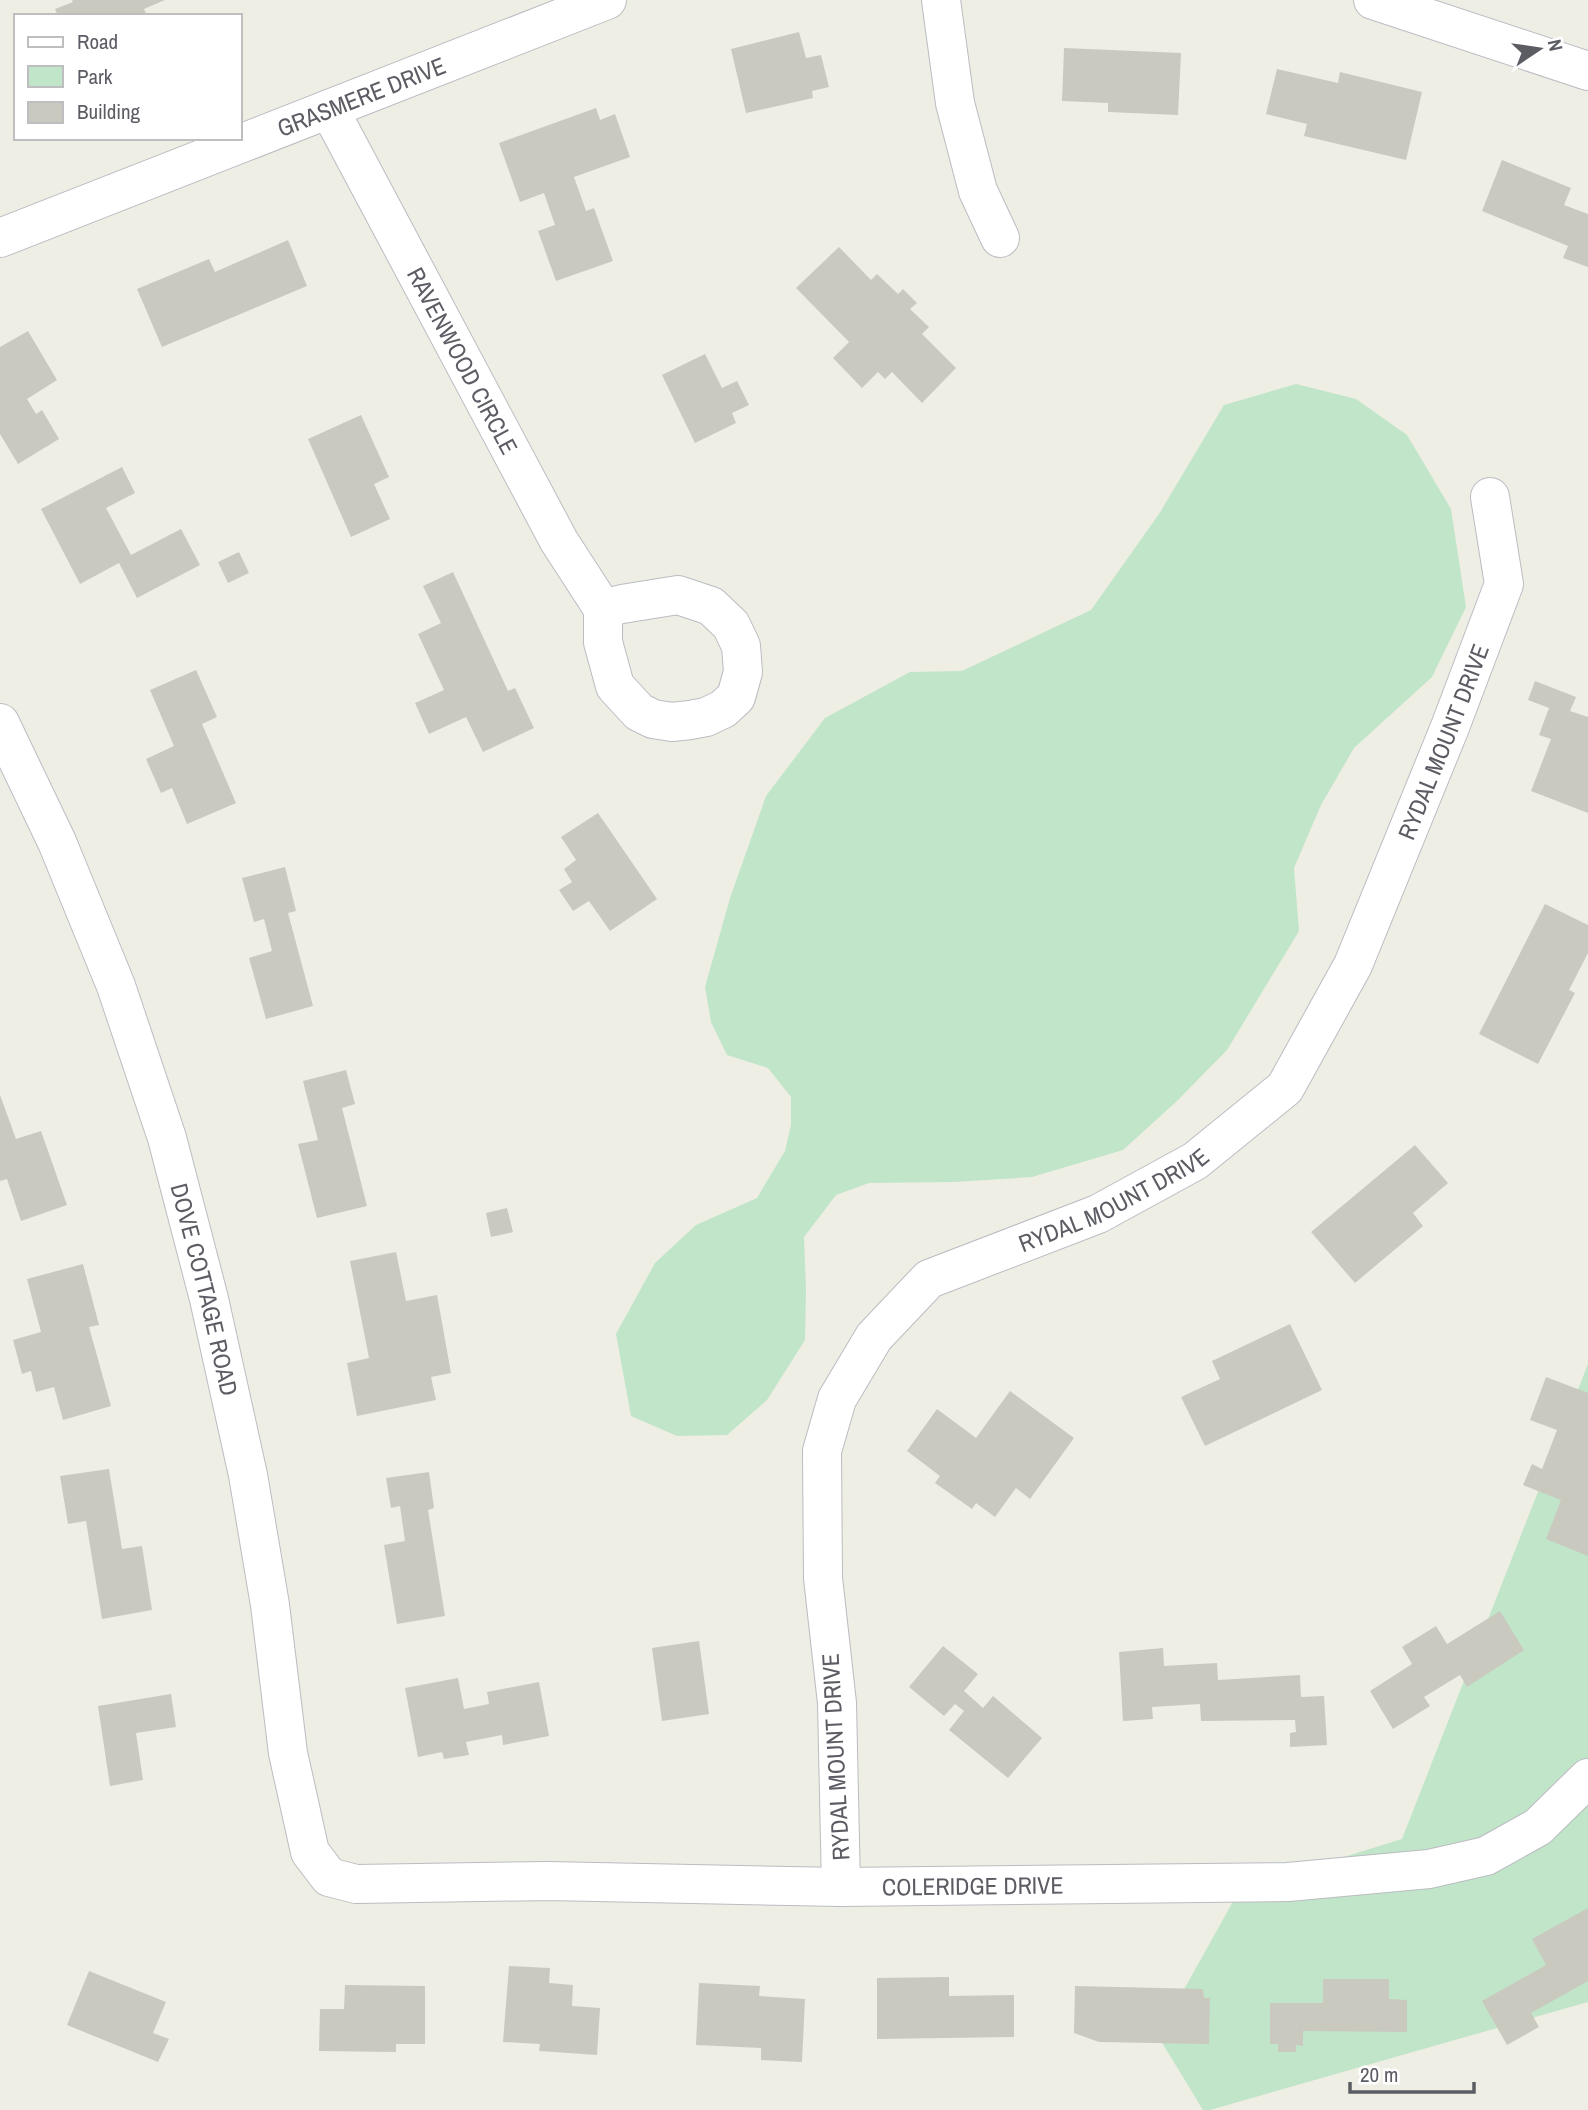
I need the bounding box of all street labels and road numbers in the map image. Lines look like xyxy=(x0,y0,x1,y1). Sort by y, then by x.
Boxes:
street label: GRASMERE DRIVE xyxy=(272,49,450,144)
street label: RAVENWOOD CIRCLE xyxy=(400,261,526,460)
street label: RYDAL MOUNT DRIVE xyxy=(1390,639,1496,844)
street label: RYDAL MOUNT DRIVE xyxy=(1014,1140,1215,1259)
street label: DOVE COTTAGE ROAD xyxy=(163,1180,246,1399)
street label: RYDAL MOUNT DRIVE xyxy=(814,1653,856,1861)
street label: COLERIDGE DRIVE xyxy=(882,1869,1064,1903)

